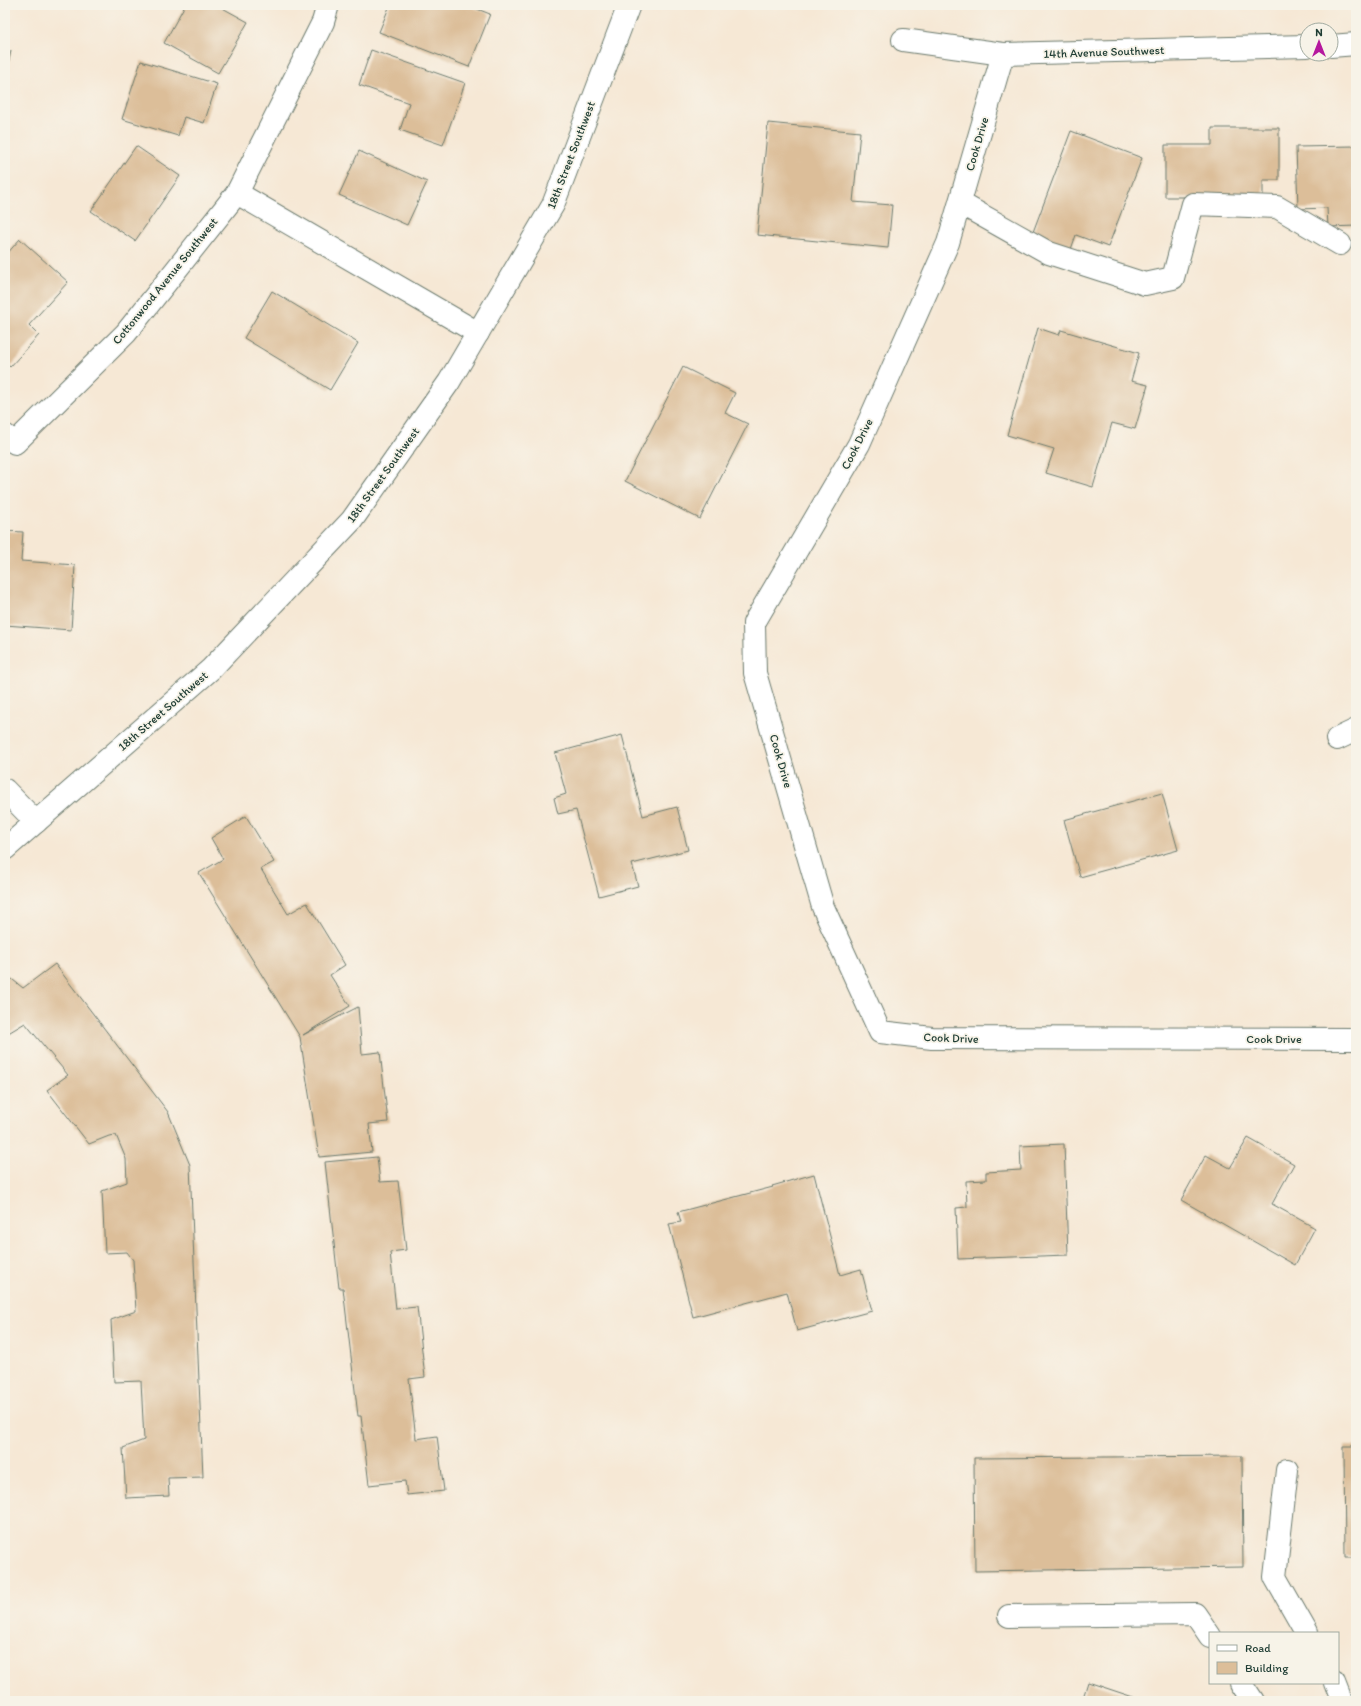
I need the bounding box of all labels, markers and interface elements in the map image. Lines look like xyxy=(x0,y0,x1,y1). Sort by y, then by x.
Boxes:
north arrow xyxy=(1299,22,1339,62)
text: N xyxy=(1315,26,1323,39)
street label: 14th Avenue Southwest xyxy=(1043,43,1165,61)
street label: 18th Street Southwest xyxy=(544,99,598,211)
street label: Cook Drive xyxy=(963,115,991,173)
street label: Cottonwood Avenue Southwest xyxy=(110,214,221,347)
street label: Cook Drive xyxy=(838,416,876,472)
street label: 18th Street Southwest xyxy=(344,424,423,525)
street label: 18th Street Southwest xyxy=(115,668,211,754)
street label: Cook Drive xyxy=(767,732,795,790)
street label: Cook Drive xyxy=(923,1030,979,1046)
street label: Cook Drive xyxy=(1246,1032,1302,1046)
legend xyxy=(1209,1632,1339,1684)
text: Road xyxy=(1245,1641,1271,1655)
text: Building xyxy=(1245,1661,1289,1675)

